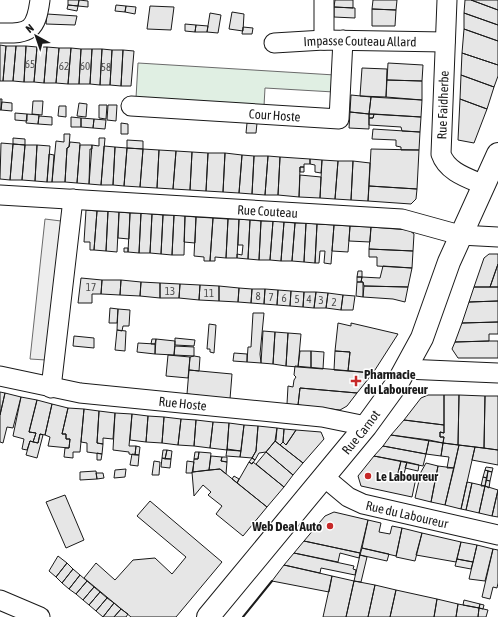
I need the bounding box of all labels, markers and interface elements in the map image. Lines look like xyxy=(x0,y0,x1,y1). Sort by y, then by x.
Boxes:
north arrow xyxy=(16,16,56,56)
text: N xyxy=(23,22,36,35)
street label: Impasse Couteau Allard xyxy=(303,32,417,49)
house number: 65 xyxy=(25,58,35,70)
house number: 62 xyxy=(59,60,69,72)
house number: 60 xyxy=(80,60,90,72)
house number: 58 xyxy=(101,61,111,73)
street label: Rue Faidherbe xyxy=(434,70,452,140)
street label: Cour Hoste xyxy=(248,106,301,124)
street label: Rue Couteau xyxy=(237,202,298,220)
house number: 17 xyxy=(86,281,96,293)
house number: 13 xyxy=(165,285,175,297)
house number: 11 xyxy=(204,287,214,299)
house number: 8 xyxy=(255,290,261,302)
house number: 7 xyxy=(268,291,274,303)
house number: 6 xyxy=(281,292,287,304)
house number: 5 xyxy=(294,293,300,305)
house number: 4 xyxy=(306,293,312,305)
house number: 3 xyxy=(318,294,324,306)
house number: 2 xyxy=(331,296,337,308)
place label: Pharmacie du Laboureur xyxy=(364,367,429,397)
marker: Pharmacie du Laboureur xyxy=(351,376,361,386)
street label: Rue Hoste xyxy=(158,393,208,413)
street label: Rue Carnot xyxy=(338,407,383,457)
place label: Le Laboureur xyxy=(376,469,439,484)
marker: Le Laboureur xyxy=(363,471,373,481)
street label: Rue du Laboureur xyxy=(364,497,450,531)
place label: Web Deal Auto xyxy=(251,519,322,534)
marker: Web Deal Auto xyxy=(325,521,335,531)

